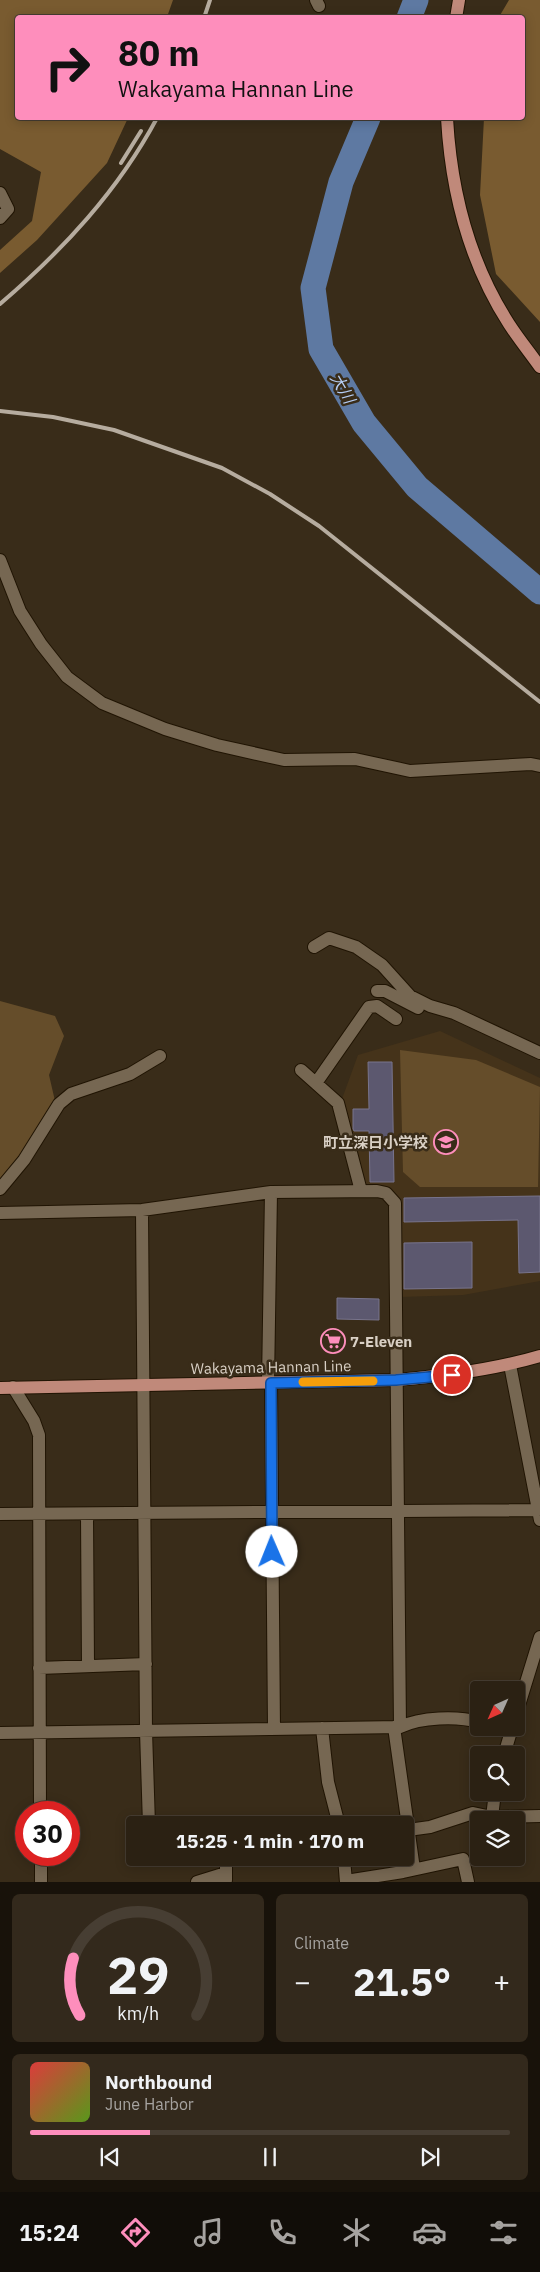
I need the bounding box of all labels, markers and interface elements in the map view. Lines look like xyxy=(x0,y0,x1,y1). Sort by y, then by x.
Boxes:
text: 80 m xyxy=(118,30,200,76)
icon: right xyxy=(35,35,100,100)
text: Wakayama Hannan Line xyxy=(118,74,354,103)
water label: 大川 xyxy=(326,369,361,409)
school or university icon: 町立深日小学校 xyxy=(433,1129,459,1155)
place label: 町立深日小学校 xyxy=(323,1133,428,1152)
supermarket icon: 7-Eleven xyxy=(320,1328,346,1354)
place label: 7-Eleven xyxy=(350,1332,412,1351)
pin xyxy=(431,1354,473,1396)
street label: Wakayama Hannan Line xyxy=(191,1356,351,1378)
icon: arrive xyxy=(438,1361,466,1389)
position arrow xyxy=(245,1525,297,1577)
north arrow xyxy=(470,1681,525,1736)
map controls xyxy=(470,1681,525,1866)
button: search xyxy=(470,1746,525,1801)
speed limit sign: 30 xyxy=(15,1801,80,1866)
button: layers xyxy=(470,1811,525,1866)
text: 15:25 · 1 min · 170 m xyxy=(176,1829,364,1853)
text: Climate xyxy=(294,1933,349,1953)
text: 29 xyxy=(107,1941,169,2008)
text: 21.5° xyxy=(353,1957,451,2006)
text: − xyxy=(294,1963,311,2000)
text: + xyxy=(493,1963,510,2000)
text: km/h xyxy=(117,2002,159,2025)
text: Northbound xyxy=(105,2070,212,2094)
text: June Harbor xyxy=(105,2094,194,2114)
icon: previous xyxy=(96,2143,124,2171)
icon: pause xyxy=(256,2143,284,2171)
icon: next xyxy=(416,2143,444,2171)
icon: directions xyxy=(118,2215,153,2250)
icon: music xyxy=(191,2215,226,2250)
icon: phone xyxy=(265,2215,300,2250)
icon: climate xyxy=(339,2215,374,2250)
icon: car xyxy=(412,2215,447,2250)
icon: filters xyxy=(486,2215,521,2250)
text: 15:24 xyxy=(19,2218,79,2247)

